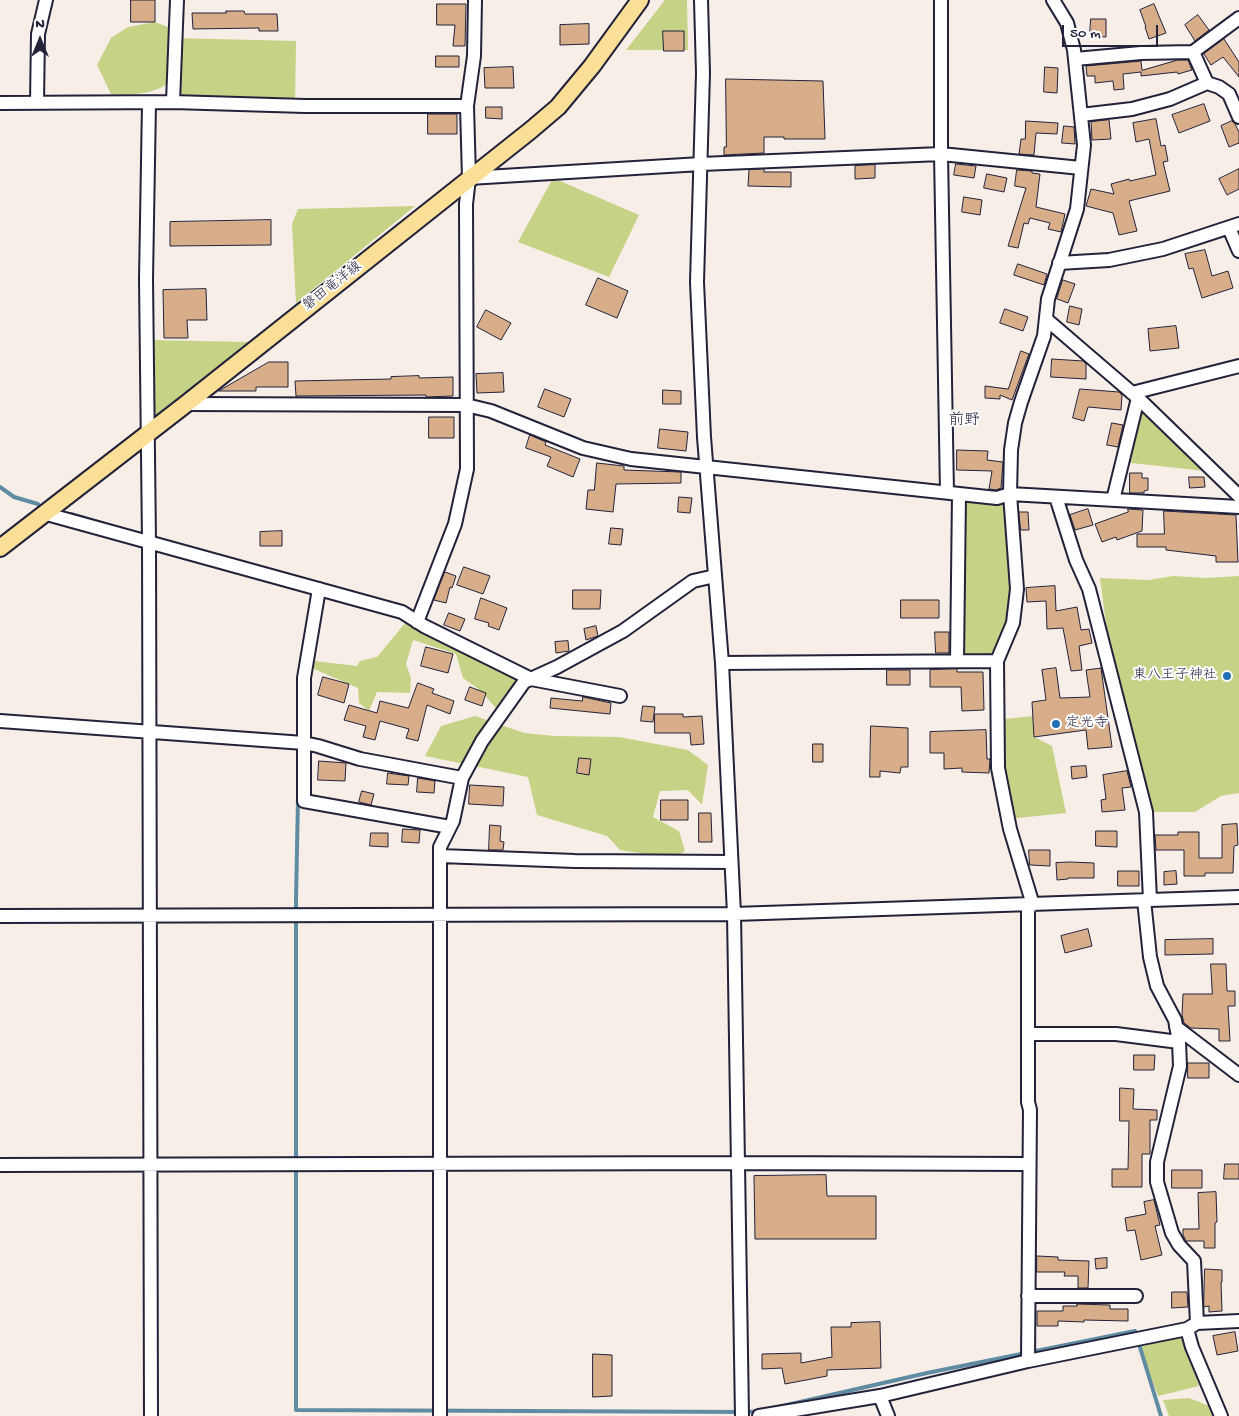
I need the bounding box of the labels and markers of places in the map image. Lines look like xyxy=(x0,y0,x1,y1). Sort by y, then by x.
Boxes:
place label: 東八王子神社 xyxy=(1133,668,1217,684)
marker: 東八王子神社 xyxy=(1221,670,1233,682)
place label: 定光寺 xyxy=(1066,716,1108,732)
marker: 定光寺 xyxy=(1050,718,1062,730)

